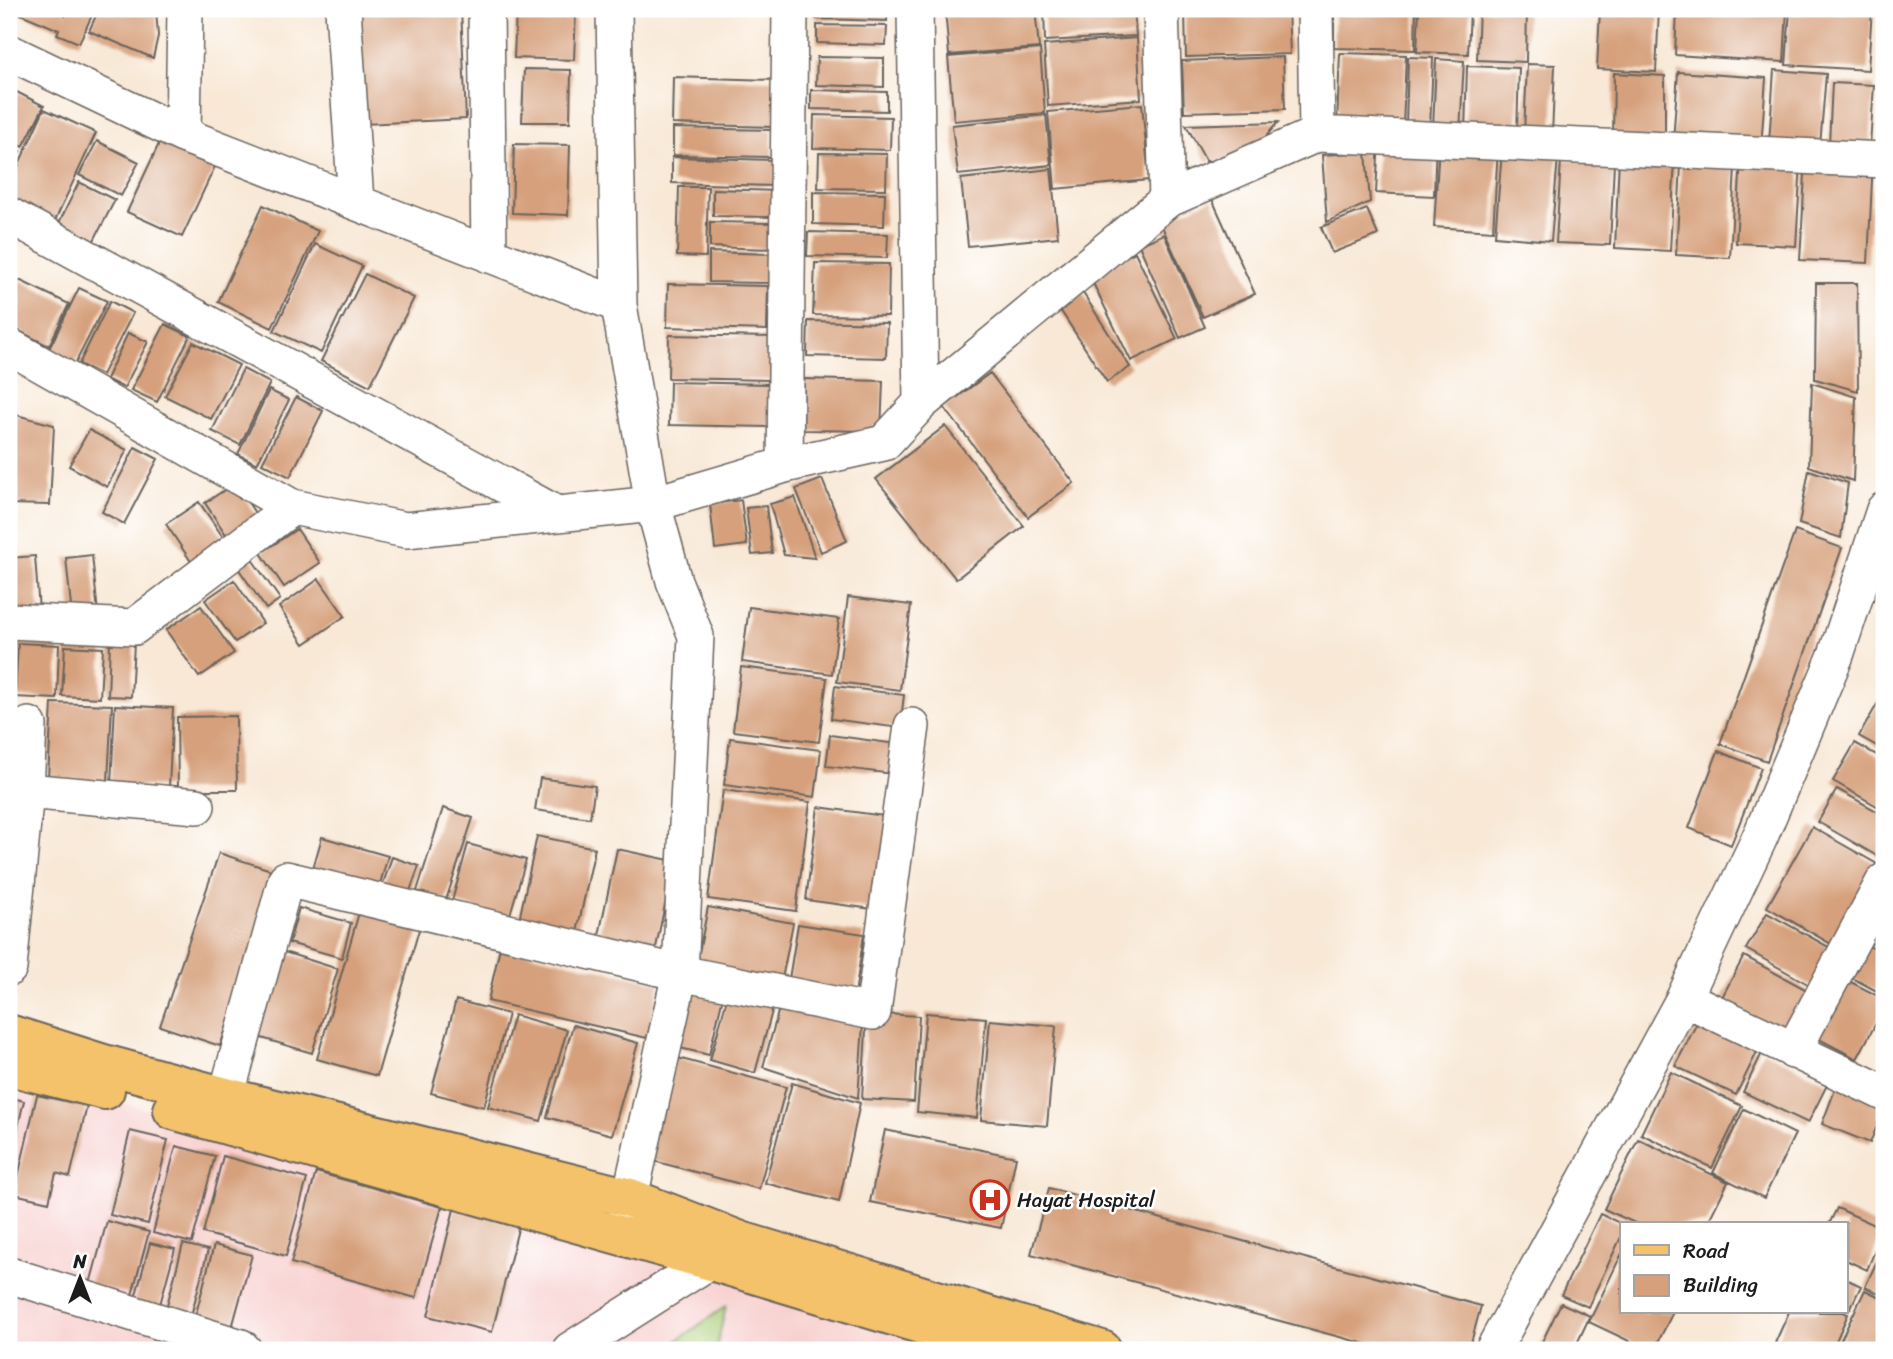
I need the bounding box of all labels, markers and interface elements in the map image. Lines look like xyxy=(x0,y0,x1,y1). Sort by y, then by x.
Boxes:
hospital icon: Hayat Hospital xyxy=(969,1179,1011,1221)
place label: Hayat Hospital xyxy=(1017,1181,1156,1219)
legend xyxy=(1620,1222,1848,1314)
text: Road xyxy=(1683,1232,1730,1270)
north arrow xyxy=(46,1244,116,1314)
text: N xyxy=(72,1245,87,1278)
text: Building xyxy=(1683,1266,1759,1304)

